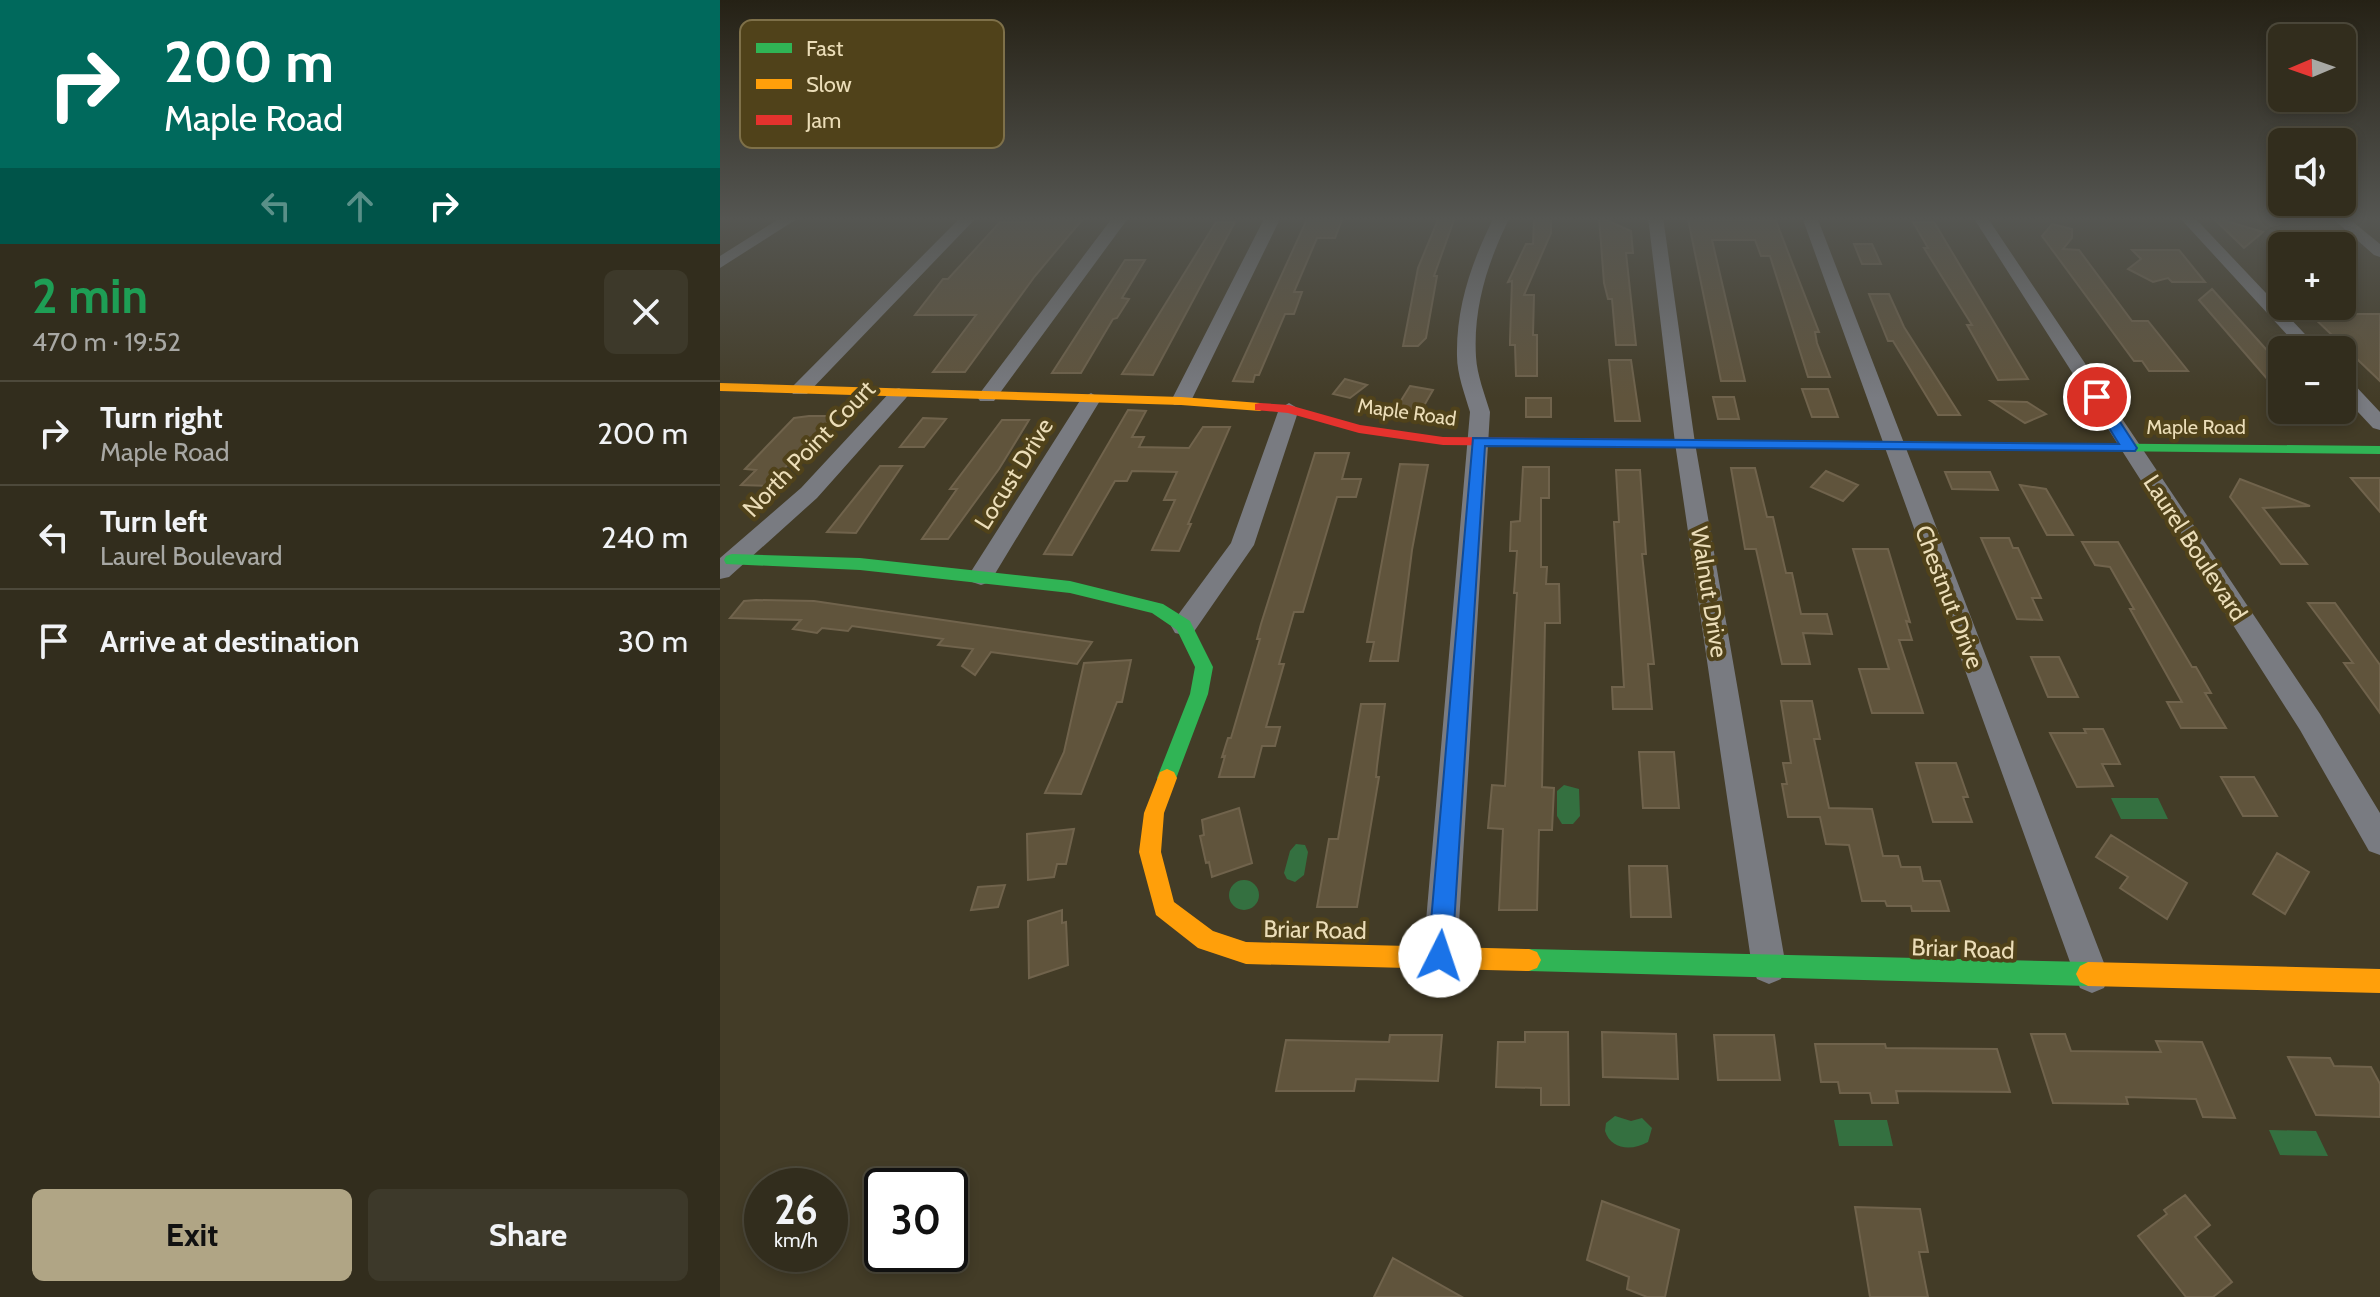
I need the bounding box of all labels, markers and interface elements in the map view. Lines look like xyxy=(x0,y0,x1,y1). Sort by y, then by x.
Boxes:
legend xyxy=(740,20,1004,148)
north arrow xyxy=(2268,24,2356,112)
map controls xyxy=(2268,24,2356,424)
text: 200 m xyxy=(164,28,334,96)
icon: right xyxy=(32,32,136,136)
text: Fast xyxy=(806,35,844,62)
text: Slow xyxy=(806,71,852,98)
text: Maple Road xyxy=(164,96,343,140)
text: Jam xyxy=(805,107,841,134)
button: sound xyxy=(2268,128,2356,216)
icon: left xyxy=(254,184,298,228)
icon: ahead xyxy=(338,184,382,228)
icon: right xyxy=(422,184,466,228)
button: + xyxy=(2268,232,2356,320)
text: 2 min xyxy=(32,267,148,325)
button: close xyxy=(604,270,688,354)
text: 470 m · 19:52 xyxy=(32,326,181,358)
button: − xyxy=(2268,336,2356,424)
pin xyxy=(2063,363,2131,431)
street label: North Point Court xyxy=(736,375,881,523)
icon: arrive xyxy=(2075,375,2119,419)
street label: Maple Road xyxy=(1356,393,1458,431)
text: Turn right xyxy=(100,399,223,436)
icon: right xyxy=(32,411,76,455)
street label: Locust Drive xyxy=(968,413,1059,535)
text: 200 m xyxy=(597,415,688,452)
street label: Maple Road xyxy=(2146,415,2246,439)
text: Maple Road xyxy=(100,436,229,468)
street label: Laurel Boulevard xyxy=(2137,469,2253,626)
text: Turn left xyxy=(100,503,208,540)
icon: left xyxy=(32,515,76,559)
text: 240 m xyxy=(601,519,688,556)
street label: Chestnut Drive xyxy=(1909,521,1990,673)
street label: Walnut Drive xyxy=(1685,524,1734,660)
text: Laurel Boulevard xyxy=(100,540,282,572)
icon: arrive xyxy=(32,619,76,663)
text: Arrive at destination xyxy=(100,623,360,660)
text: 30 m xyxy=(618,623,688,660)
street label: Briar Road xyxy=(1263,914,1367,945)
position arrow xyxy=(1398,914,1482,998)
street label: Briar Road xyxy=(1911,932,2015,965)
speed limit sign: 30 xyxy=(864,1168,968,1272)
text: 26 xyxy=(774,1185,818,1234)
button: Exit xyxy=(32,1189,352,1281)
button: Share xyxy=(368,1189,688,1281)
text: km/h xyxy=(774,1228,818,1252)

